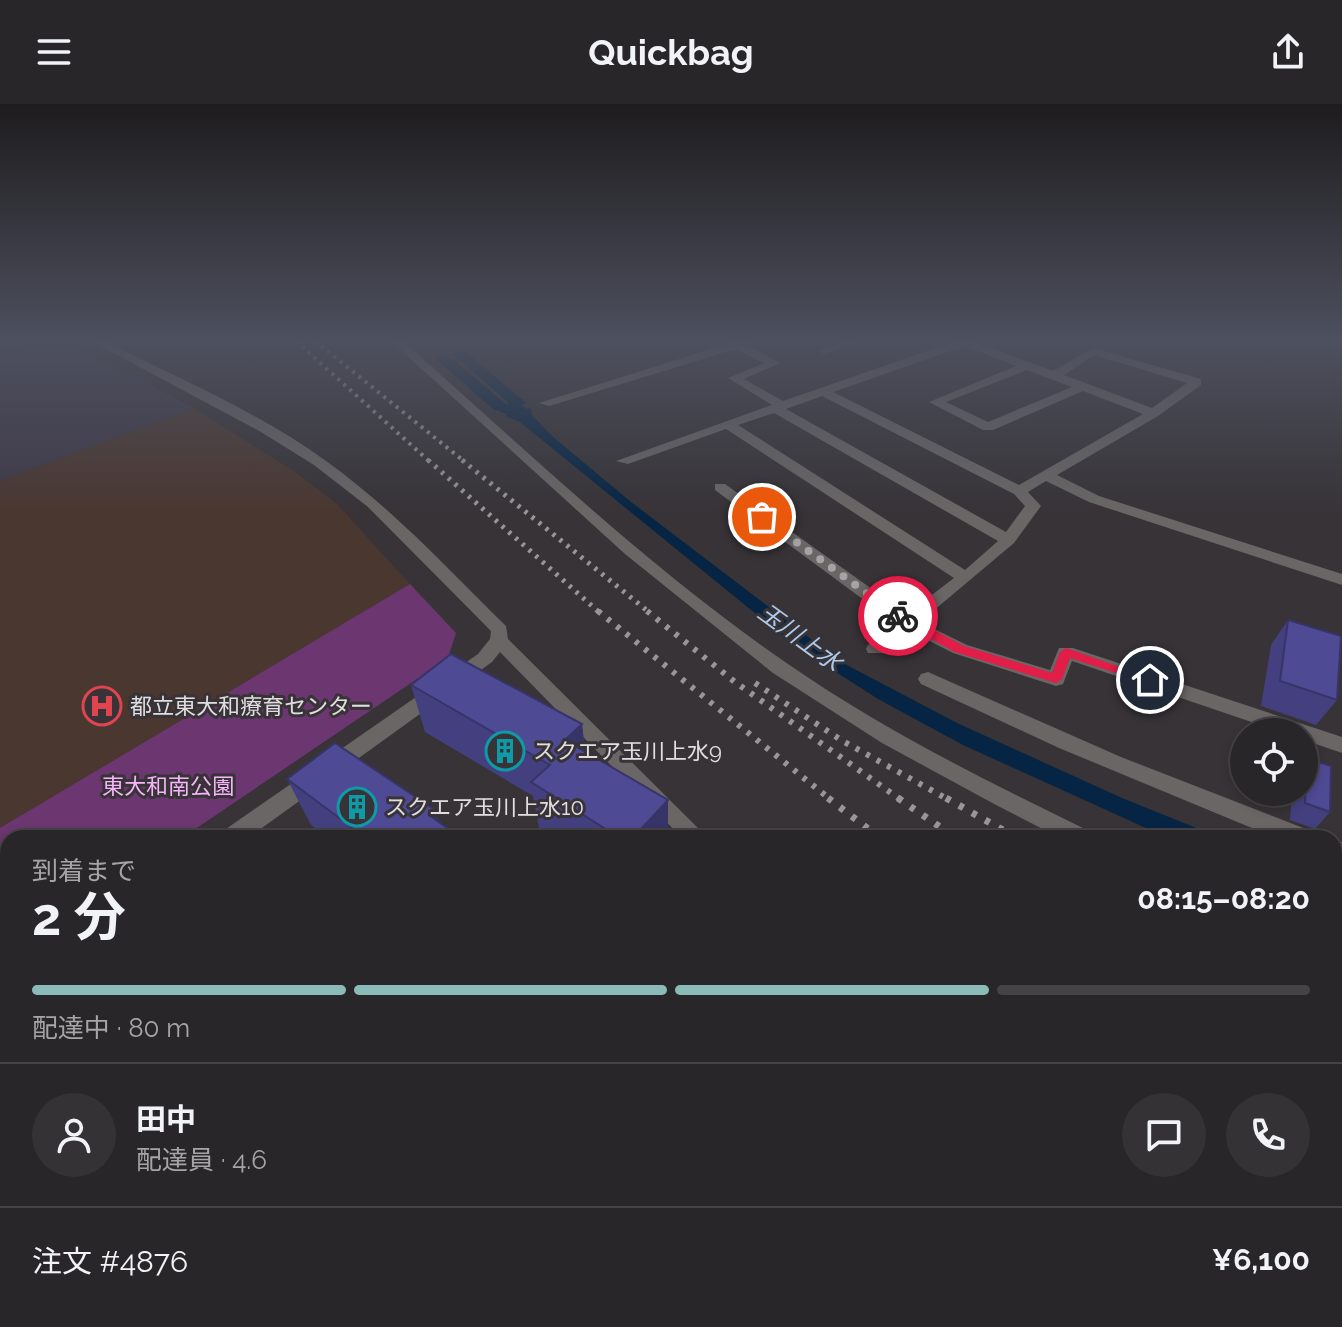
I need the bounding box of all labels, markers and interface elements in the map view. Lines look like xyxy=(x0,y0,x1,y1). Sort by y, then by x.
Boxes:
icon: menu xyxy=(32,30,76,74)
icon: share xyxy=(1266,30,1310,74)
text: Quickbag xyxy=(588,31,754,73)
pin xyxy=(728,483,796,551)
icon: bag xyxy=(740,495,784,539)
courier xyxy=(858,576,938,656)
icon: bike xyxy=(876,594,920,638)
water label: 玉川上水 xyxy=(753,597,850,679)
pin xyxy=(1116,646,1184,714)
icon: home xyxy=(1128,658,1172,702)
hospital icon: 都立東大和療育センター xyxy=(81,685,123,727)
place label: 都立東大和療育センター xyxy=(130,693,372,719)
map controls xyxy=(1230,718,1318,806)
button: locate xyxy=(1230,718,1318,806)
building icon: スクエア玉川上水9 xyxy=(484,730,526,772)
place label: スクエア玉川上水9 xyxy=(533,738,722,764)
park label: 東大和南公園 xyxy=(102,773,234,799)
building icon: スクエア玉川上水10 xyxy=(336,786,378,828)
place label: スクエア玉川上水10 xyxy=(385,794,584,820)
text: 到着まで xyxy=(32,856,136,886)
text: 08:15–08:20 xyxy=(1137,881,1310,916)
text: 2 分 xyxy=(32,886,126,947)
text: 配達中 · 80 m xyxy=(32,1013,190,1043)
button: person xyxy=(32,1093,116,1177)
button: chat xyxy=(1122,1093,1206,1177)
button: phone xyxy=(1226,1093,1310,1177)
text: 田中 xyxy=(136,1102,196,1137)
text: 配達員 · 4.6 xyxy=(136,1145,267,1175)
text: ¥6,100 xyxy=(1212,1242,1310,1277)
text: 注文 #4876 xyxy=(32,1244,188,1279)

